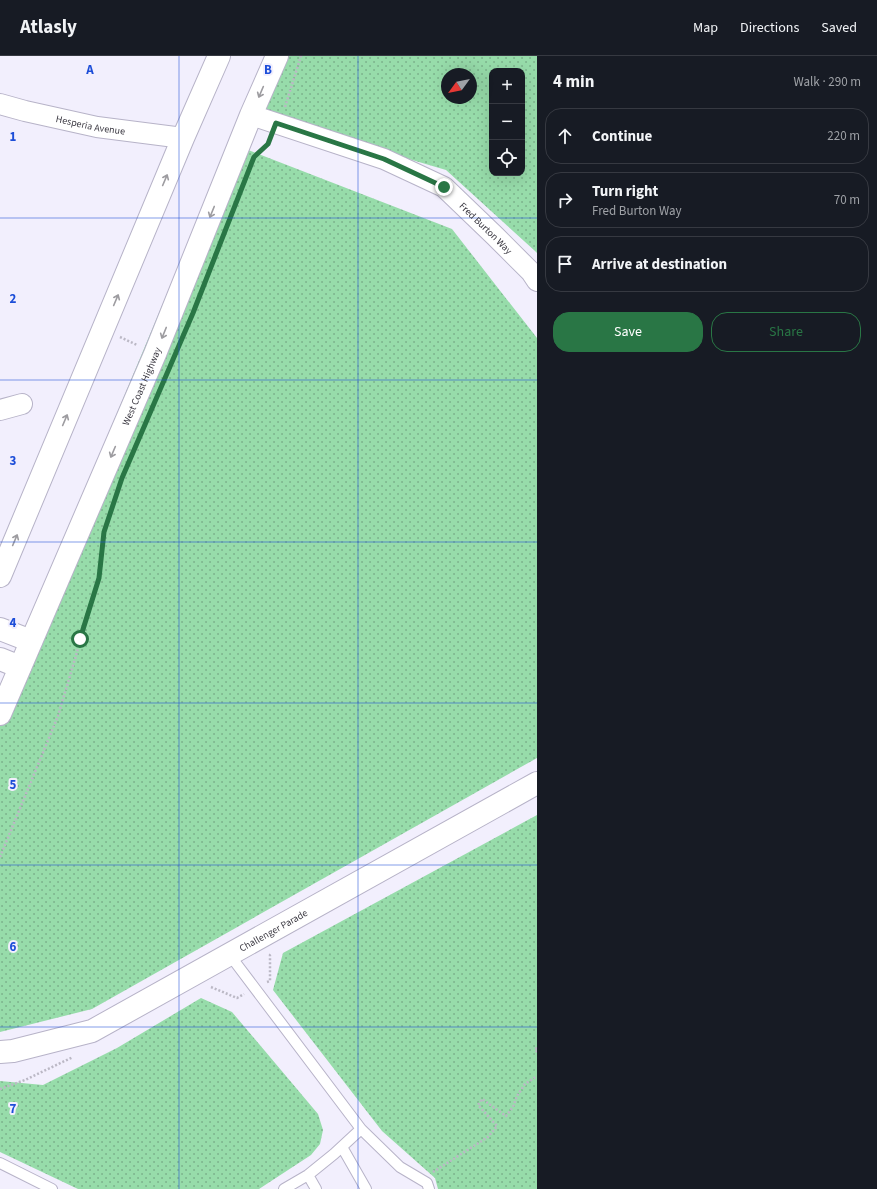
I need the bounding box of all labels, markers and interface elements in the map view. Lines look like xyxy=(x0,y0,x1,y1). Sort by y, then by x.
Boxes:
text: Atlasly xyxy=(20,14,77,41)
text: Map xyxy=(693,18,718,38)
text: Directions xyxy=(740,18,799,38)
text: Saved xyxy=(821,18,857,38)
text: A xyxy=(85,61,94,79)
text: B xyxy=(264,61,272,79)
north arrow xyxy=(441,68,477,104)
map controls xyxy=(489,68,525,176)
button: + xyxy=(489,68,525,104)
text: 4 min xyxy=(553,70,594,94)
text: Walk · 290 m xyxy=(793,73,861,91)
one-way arrow xyxy=(257,85,265,97)
button: − xyxy=(489,104,525,140)
street label: Hesperia Avenue xyxy=(54,112,126,139)
icon: ahead xyxy=(554,125,576,147)
text: Continue xyxy=(592,126,652,147)
text: 220 m xyxy=(827,127,860,145)
text: 1 xyxy=(10,128,17,146)
button: locate xyxy=(489,140,525,176)
one-way arrow xyxy=(162,175,170,187)
route end xyxy=(435,178,453,196)
text: Turn right xyxy=(592,181,658,202)
icon: right xyxy=(554,189,576,211)
text: 70 m xyxy=(834,191,860,209)
street label: Fred Burton Way xyxy=(456,199,515,258)
text: Fred Burton Way xyxy=(592,202,682,220)
one-way arrow xyxy=(208,206,215,218)
icon: arrive xyxy=(554,253,576,275)
text: Arrive at destination xyxy=(592,254,727,275)
text: 2 xyxy=(10,290,17,308)
one-way arrow xyxy=(112,295,120,307)
button: Save xyxy=(553,312,703,352)
button: Share xyxy=(711,312,861,352)
one-way arrow xyxy=(159,326,167,338)
street label: West Coast Highway xyxy=(119,345,165,428)
one-way arrow xyxy=(62,415,70,427)
one-way arrow xyxy=(108,446,116,458)
text: 3 xyxy=(10,452,17,470)
one-way arrow xyxy=(12,534,19,546)
text: 4 xyxy=(10,614,17,632)
route start xyxy=(71,630,89,648)
text: 5 xyxy=(10,776,17,794)
street label: Challenger Parade xyxy=(237,906,310,956)
text: 6 xyxy=(10,938,17,956)
text: 7 xyxy=(10,1100,17,1118)

